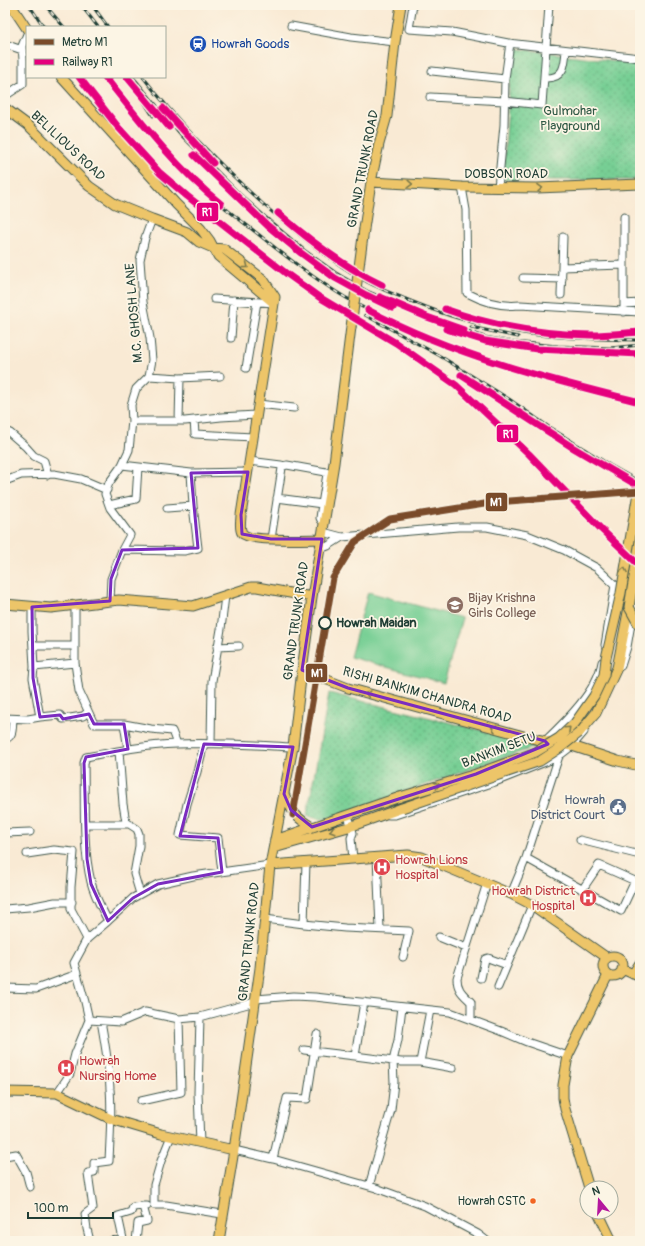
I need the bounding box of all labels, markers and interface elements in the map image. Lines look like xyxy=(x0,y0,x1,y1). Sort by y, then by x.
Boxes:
legend xyxy=(26,26,166,78)
station icon: Howrah Goods xyxy=(188,34,208,54)
text: Metro M1 xyxy=(62,35,108,50)
place label: Howrah Goods xyxy=(211,36,289,52)
text: Railway R1 xyxy=(62,55,113,70)
park label: Gulmohar Playground xyxy=(540,103,600,134)
street label: BELILIOUS ROAD xyxy=(28,107,108,185)
street label: GRAND TRUNK ROAD xyxy=(344,109,382,229)
street label: DOBSON ROAD xyxy=(464,166,548,182)
one-way arrow xyxy=(407,180,413,189)
one-way arrow xyxy=(537,184,543,192)
line badge: R1 xyxy=(196,202,219,222)
text: R1 xyxy=(202,206,212,219)
one-way arrow xyxy=(242,261,249,268)
street label: M.C. GHOSH LANE xyxy=(122,262,146,364)
line badge: R1 xyxy=(496,424,519,443)
text: R1 xyxy=(503,428,513,441)
line badge: M1 xyxy=(485,492,508,512)
text: M1 xyxy=(490,496,502,509)
street label: GRAND TRUNK ROAD xyxy=(280,561,312,681)
one-way arrow xyxy=(620,567,628,574)
place label: Bijay Krishna Girls College xyxy=(468,590,536,621)
school or university icon: Bijay Krishna Girls College xyxy=(445,595,465,615)
place label: Howrah Maidan xyxy=(336,615,417,631)
marker: Howrah Maidan xyxy=(318,616,332,630)
line badge: M1 xyxy=(305,663,328,683)
street label: RISHI BANKIM CHANDRA ROAD xyxy=(341,663,513,727)
text: M1 xyxy=(311,667,323,680)
one-way arrow xyxy=(365,690,372,698)
one-way arrow xyxy=(491,724,497,732)
one-way arrow xyxy=(564,727,571,734)
street label: BANKIM SETU xyxy=(460,728,538,772)
one-way arrow xyxy=(434,781,441,790)
place label: Howrah District Court xyxy=(530,792,606,823)
public building icon: Howrah District Court xyxy=(608,797,628,817)
one-way arrow xyxy=(329,826,336,835)
place label: Howrah Lions Hospital xyxy=(395,852,468,883)
hospital icon: Howrah Lions Hospital xyxy=(372,857,392,877)
street label: GRAND TRUNK ROAD xyxy=(235,882,263,1002)
place label: Howrah District Hospital xyxy=(491,883,576,914)
hospital icon: Howrah District Hospital xyxy=(578,888,598,908)
place label: Howrah Nursing Home xyxy=(79,1053,157,1084)
hospital icon: Howrah Nursing Home xyxy=(56,1058,76,1078)
north arrow xyxy=(579,1180,619,1220)
text: N xyxy=(591,1183,602,1198)
scale bar xyxy=(28,1194,113,1220)
place label: Howrah CSTC xyxy=(457,1194,526,1209)
marker: Howrah CSTC xyxy=(528,1196,538,1206)
text: 100 m xyxy=(34,1201,69,1216)

